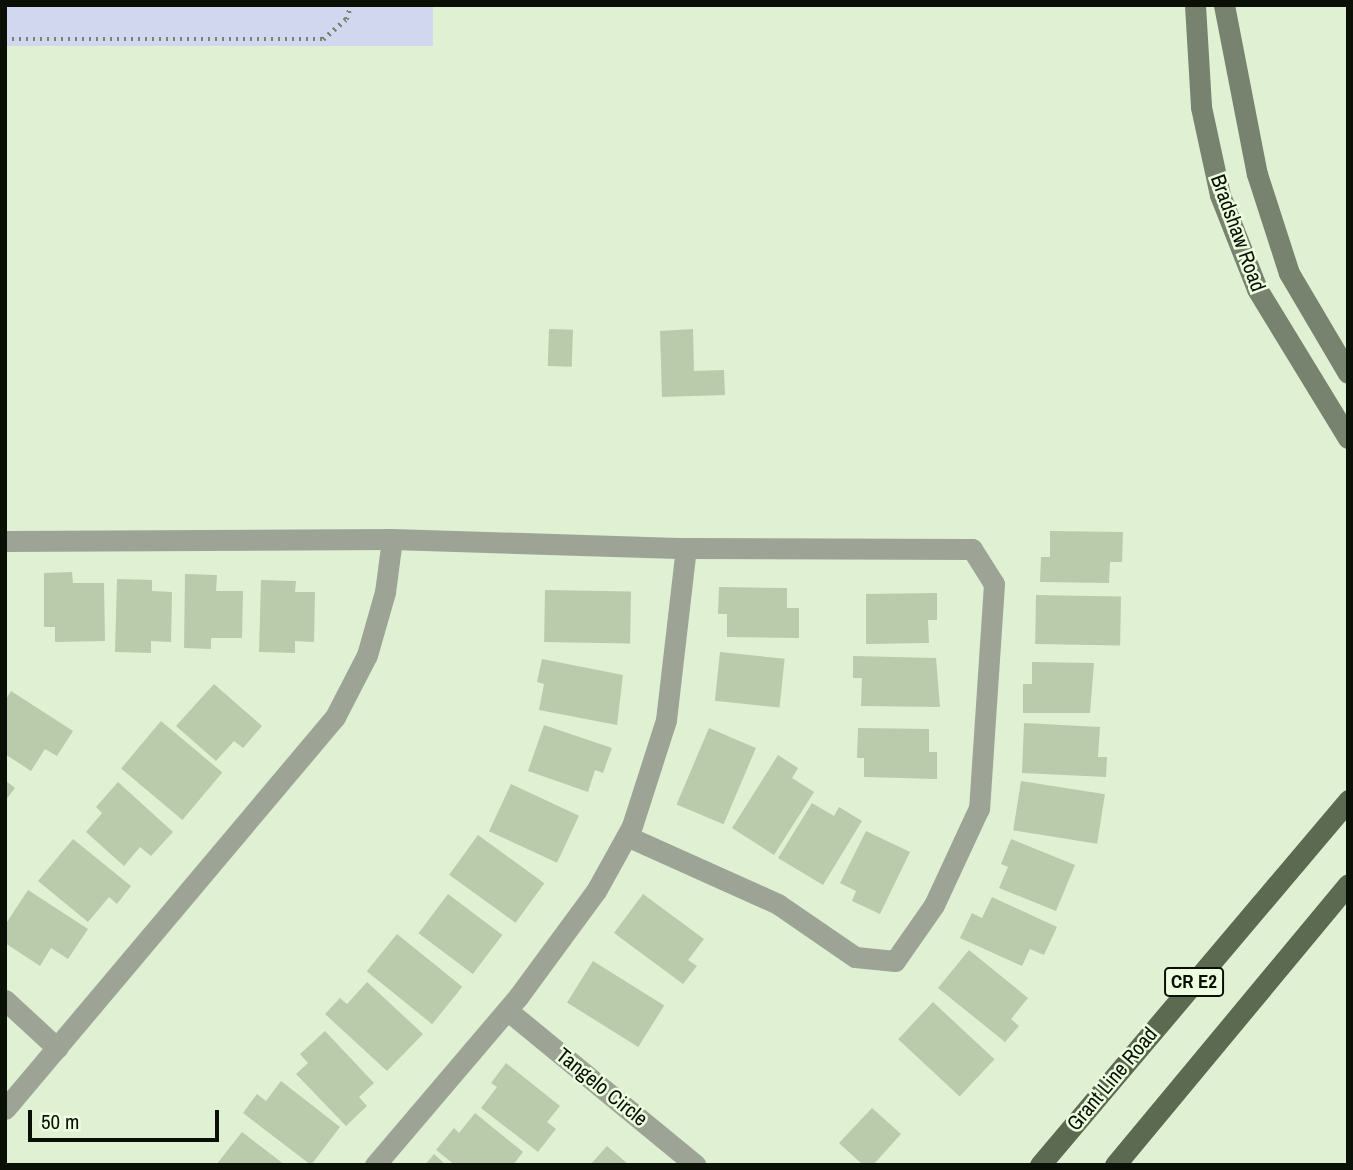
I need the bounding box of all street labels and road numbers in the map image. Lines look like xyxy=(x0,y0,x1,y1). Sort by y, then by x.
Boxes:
street label: Bradshaw Road xyxy=(1205,171,1271,295)
road number: CR E2 xyxy=(1162,966,1226,998)
street label: Grant Line Road xyxy=(1061,1022,1163,1136)
street label: Tangelo Circle xyxy=(551,1042,653,1132)

